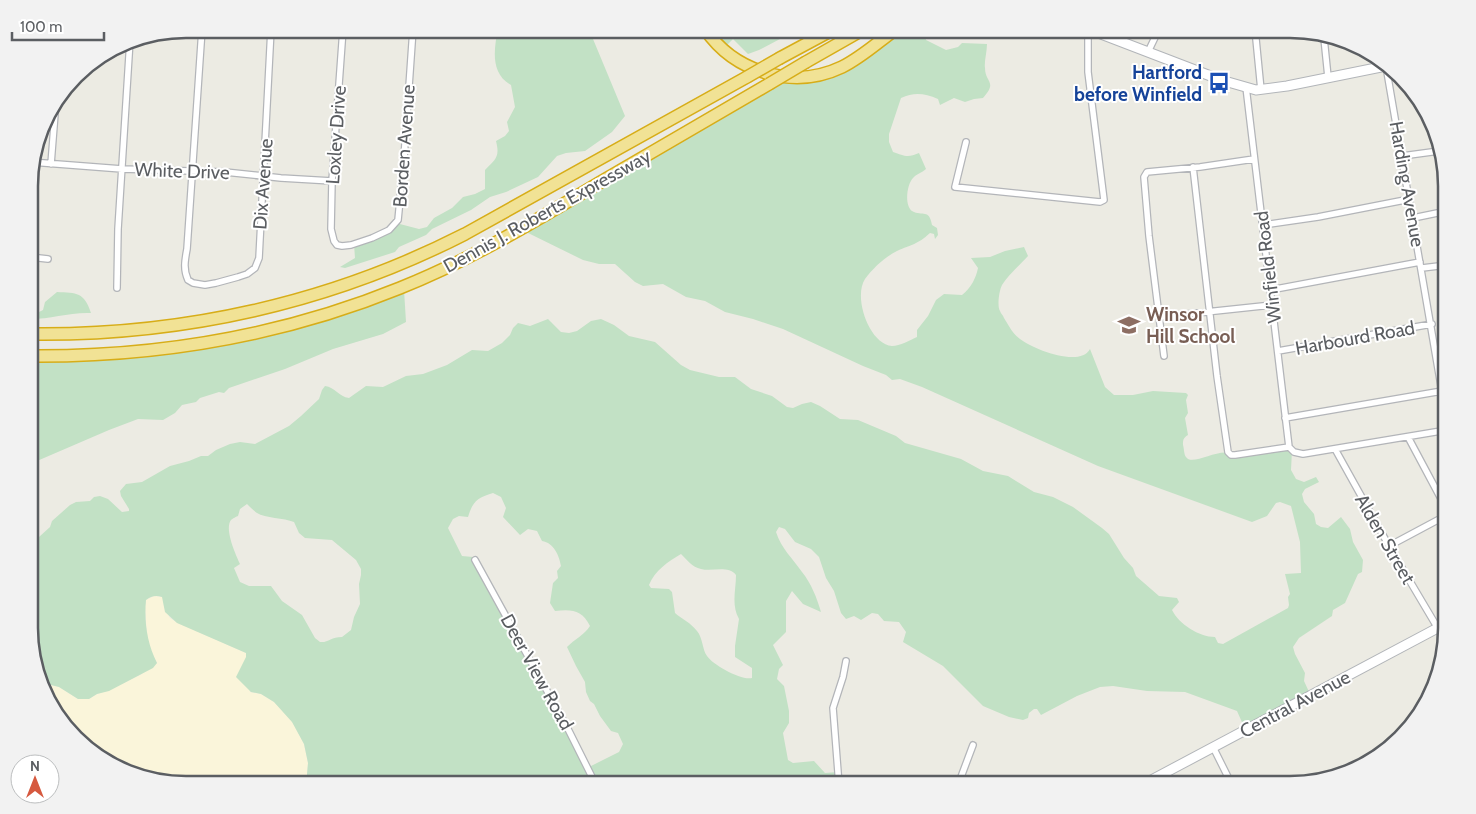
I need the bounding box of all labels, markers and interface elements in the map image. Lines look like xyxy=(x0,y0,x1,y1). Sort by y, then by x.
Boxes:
scale bar xyxy=(12,10,105,42)
text: 100 m xyxy=(20,18,62,36)
place label: Hartford before Winfield xyxy=(1074,61,1202,106)
bus stop icon: Hartford before Winfield xyxy=(1206,70,1232,96)
street label: Borden Avenue xyxy=(388,84,420,208)
street label: Loxley Drive xyxy=(321,85,351,185)
street label: Harding Avenue xyxy=(1385,119,1429,249)
street label: Dix Avenue xyxy=(248,137,278,230)
street label: Dennis J. Roberts Expressway xyxy=(439,144,655,278)
street label: White Drive xyxy=(134,158,230,184)
street label: Winfield Road xyxy=(1250,210,1286,324)
place label: Winsor Hill School xyxy=(1146,303,1235,348)
school or university icon: Winsor Hill School xyxy=(1116,312,1142,338)
street label: Harbourd Road xyxy=(1293,316,1417,360)
street label: Alden Street xyxy=(1350,490,1420,589)
street label: Deer View Road xyxy=(496,610,578,734)
street label: Central Avenue xyxy=(1236,665,1355,743)
north arrow xyxy=(10,754,60,804)
text: N xyxy=(30,757,40,775)

